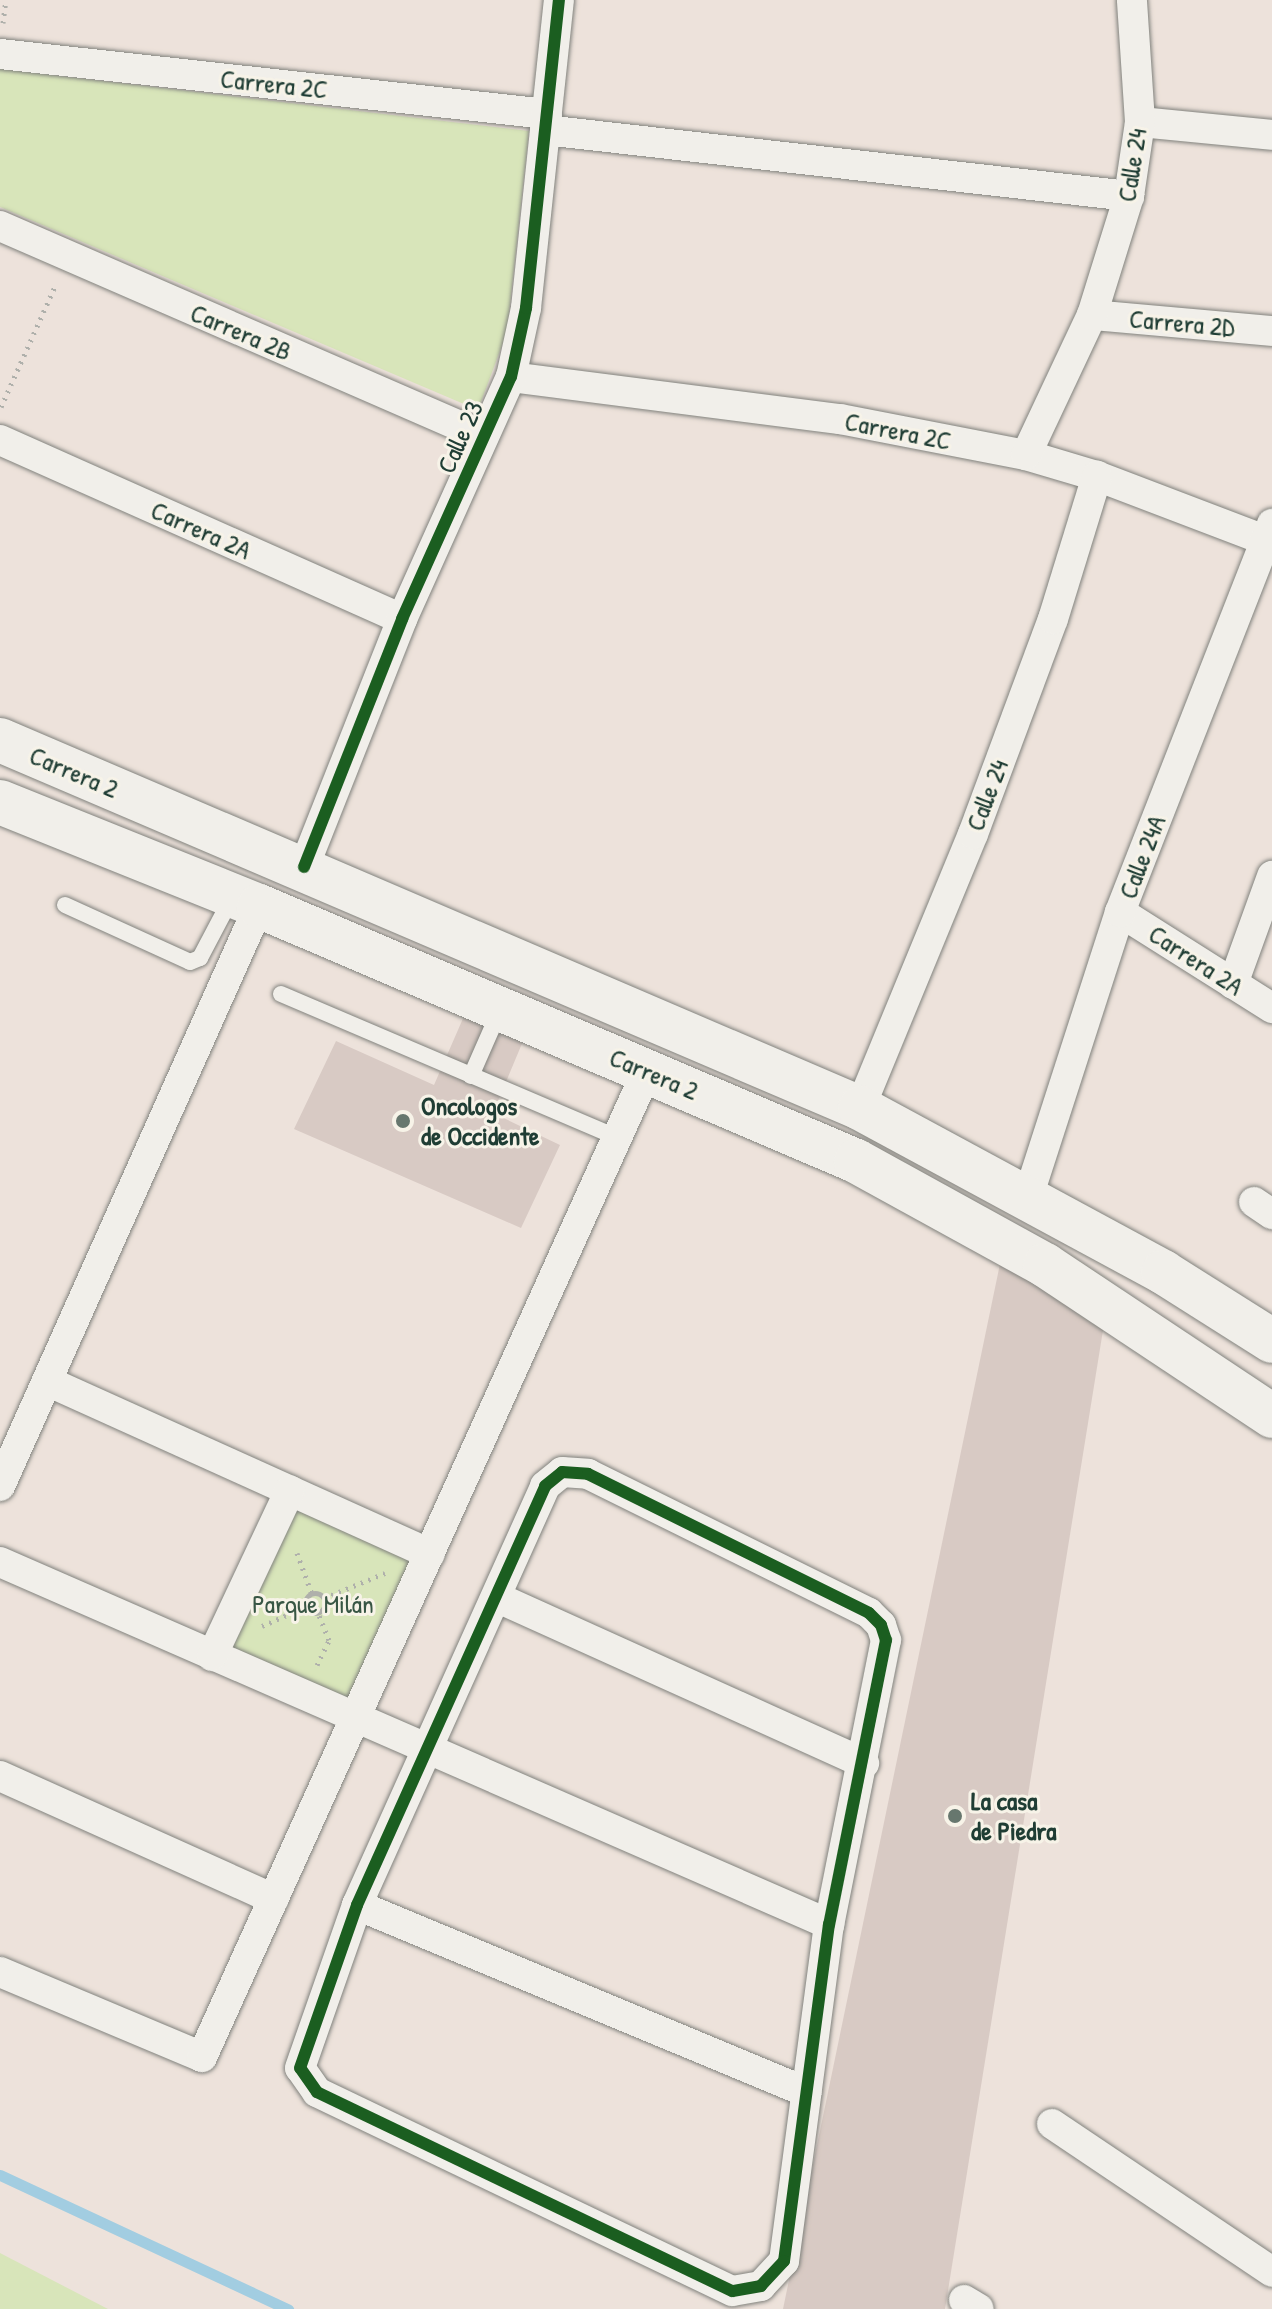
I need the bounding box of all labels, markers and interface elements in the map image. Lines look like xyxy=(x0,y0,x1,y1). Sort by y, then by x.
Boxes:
street label: Carrera 2C xyxy=(219,63,329,105)
street label: Calle 24 xyxy=(1111,126,1153,204)
street label: Carrera 2B xyxy=(186,297,296,367)
street label: Carrera 2D xyxy=(1128,303,1236,343)
street label: Calle 23 xyxy=(430,396,490,478)
street label: Carrera 2C xyxy=(842,405,954,457)
street label: Carrera 2A xyxy=(146,494,256,566)
street label: Carrera 2 xyxy=(25,739,123,805)
street label: Calle 24 xyxy=(959,755,1015,835)
street label: Calle 24A xyxy=(1112,811,1172,903)
street label: Carrera 2A xyxy=(1143,918,1249,1002)
street label: Carrera 2 xyxy=(605,1041,703,1107)
place label: Oncologos de Occidente xyxy=(421,1090,539,1152)
marker: Oncologos de Occidente xyxy=(392,1110,414,1132)
park label: Parque Milán xyxy=(252,1588,374,1620)
place label: La casa de Piedra xyxy=(971,1785,1056,1846)
marker: La casa de Piedra xyxy=(946,1807,964,1825)

